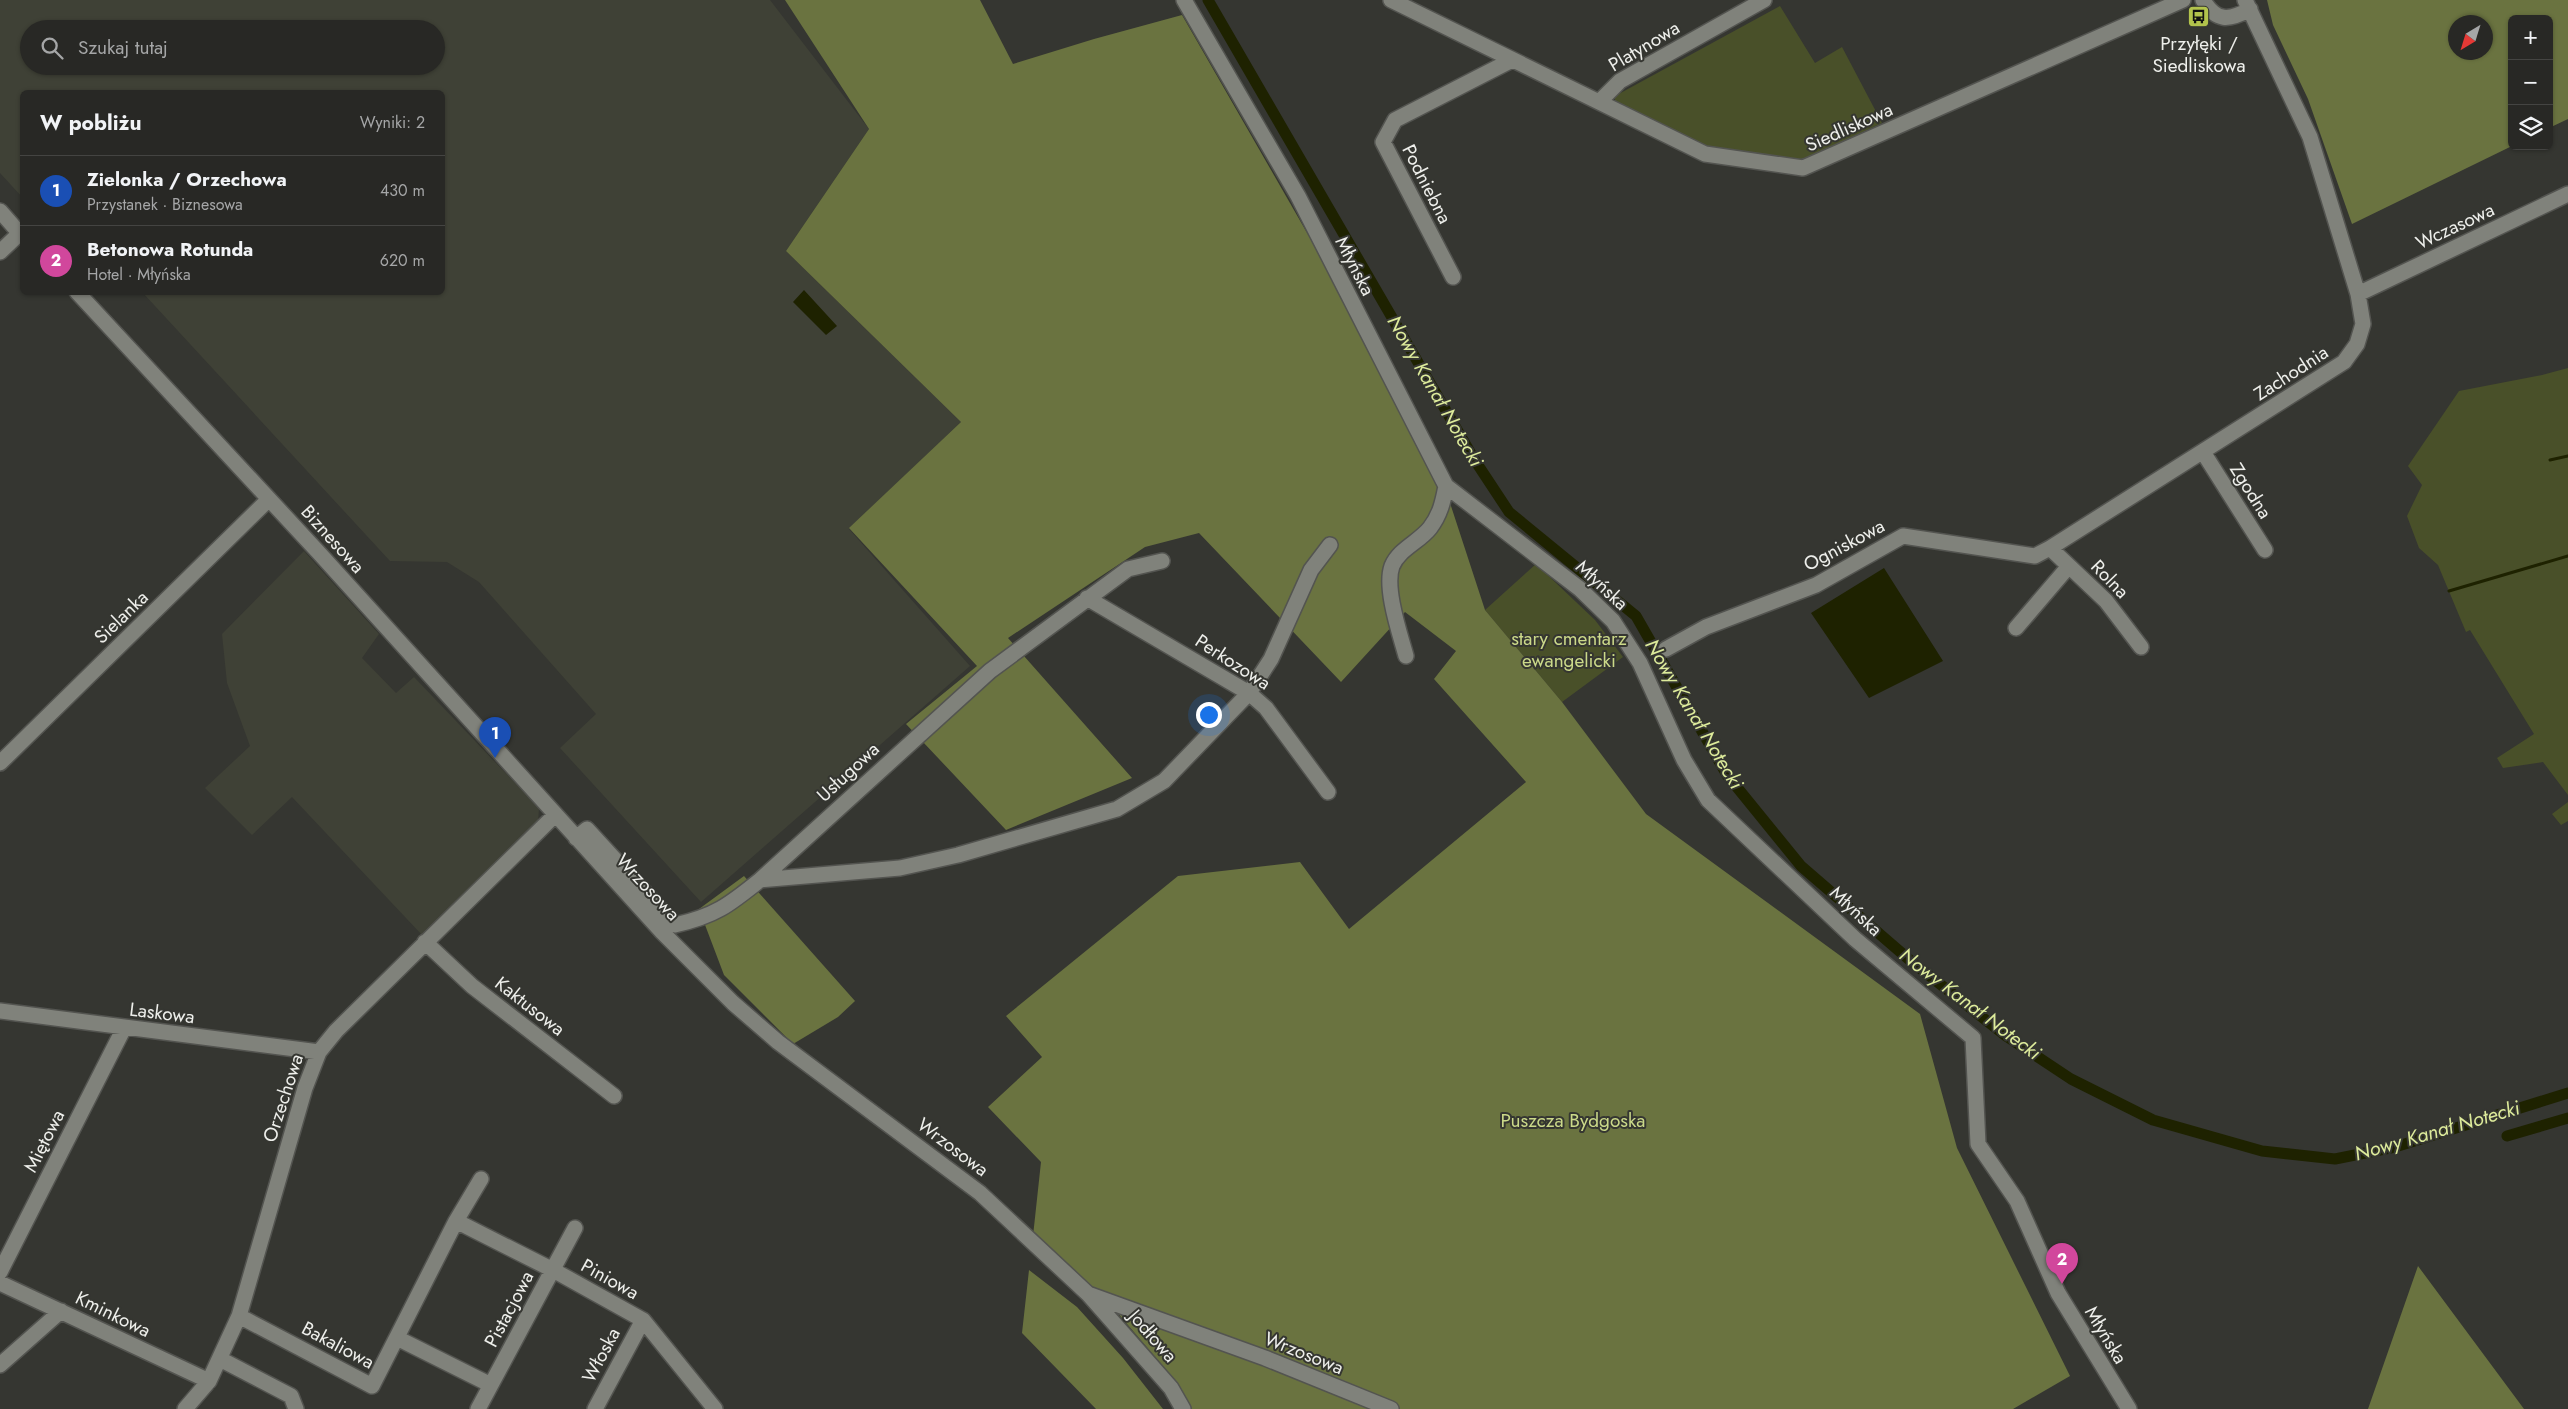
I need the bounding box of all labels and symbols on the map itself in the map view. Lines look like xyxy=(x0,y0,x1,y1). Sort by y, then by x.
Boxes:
bus stop icon: Przyłęki / Siedliskowa xyxy=(2187,5,2211,29)
street label: Platynowa xyxy=(1603,14,1685,78)
north arrow xyxy=(2448,15,2493,60)
place label: Przyłęki / Siedliskowa xyxy=(2152,30,2246,79)
street label: Siedliskowa xyxy=(1801,96,1897,158)
street label: Podniebna xyxy=(1396,140,1458,228)
street label: Wczasowa xyxy=(2411,196,2499,256)
street label: Młyńska xyxy=(1329,232,1381,300)
water label: Nowy Kanał Notecki xyxy=(1380,310,1491,473)
street label: Zachodnia xyxy=(2249,339,2333,407)
street label: Zgodna xyxy=(2223,458,2279,524)
street label: Biznesowa xyxy=(295,499,371,579)
street label: Ogniskowa xyxy=(1799,512,1889,578)
street label: Młyńska xyxy=(1570,554,1634,616)
street label: Rolna xyxy=(2085,554,2135,604)
street label: Sielanka xyxy=(88,584,154,650)
park label: stary cmentarz ewangelicki xyxy=(1511,625,1627,674)
street label: Perkozowa xyxy=(1190,628,1276,696)
water label: Nowy Kanał Notecki xyxy=(1638,633,1751,795)
your location xyxy=(1196,702,1222,728)
pin: 1 xyxy=(479,717,511,758)
street label: Usługowa xyxy=(811,736,885,808)
street label: Wrzosowa xyxy=(610,847,686,927)
street label: Młyńska xyxy=(1824,880,1888,942)
water label: Nowy Kanał Notecki xyxy=(1893,941,2048,1067)
street label: Kaktusowa xyxy=(489,970,571,1042)
street label: Laskowa xyxy=(128,996,196,1030)
street label: Orzechowa xyxy=(256,1050,310,1146)
water label: Nowy Kanał Notecki xyxy=(2351,1093,2524,1168)
street label: Miętowa xyxy=(17,1105,71,1177)
park label: Puszcza Bydgoska xyxy=(1501,1107,1645,1134)
street label: Wrzosowa xyxy=(912,1111,994,1183)
pin: 2 xyxy=(2046,1243,2078,1284)
street label: Piniowa xyxy=(576,1252,644,1306)
street label: Pistacjowa xyxy=(478,1266,540,1352)
street label: Kminkowa xyxy=(71,1284,155,1344)
street label: Jodłowa xyxy=(1120,1301,1184,1368)
street label: Młyńska xyxy=(2078,1301,2134,1369)
street label: Bakaliowa xyxy=(297,1315,379,1375)
street label: Włoska xyxy=(575,1323,627,1387)
street label: Wrzosowa xyxy=(1260,1325,1348,1381)

